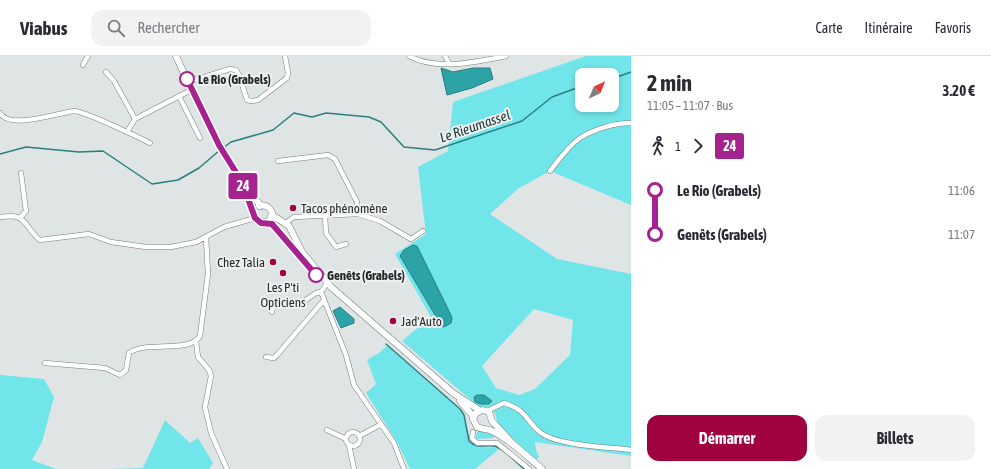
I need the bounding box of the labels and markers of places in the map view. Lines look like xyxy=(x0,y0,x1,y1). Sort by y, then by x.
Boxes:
marker: Le Rio (Grabels) xyxy=(179,71,195,87)
place label: Le Rio (Grabels) xyxy=(198,72,271,87)
place label: Tacos phénomène xyxy=(301,201,387,216)
marker: Tacos phénomène xyxy=(288,203,298,213)
place label: Chez Talia xyxy=(217,255,265,270)
marker: Chez Talia xyxy=(268,257,278,267)
marker: Genêts (Grabels) xyxy=(308,267,324,283)
marker: Les P'ti Opticiens xyxy=(278,268,288,278)
place label: Genêts (Grabels) xyxy=(327,268,405,283)
place label: Les P'ti Opticiens xyxy=(260,280,306,310)
place label: Jad'Auto xyxy=(401,314,442,329)
marker: Jad'Auto xyxy=(388,316,398,326)

